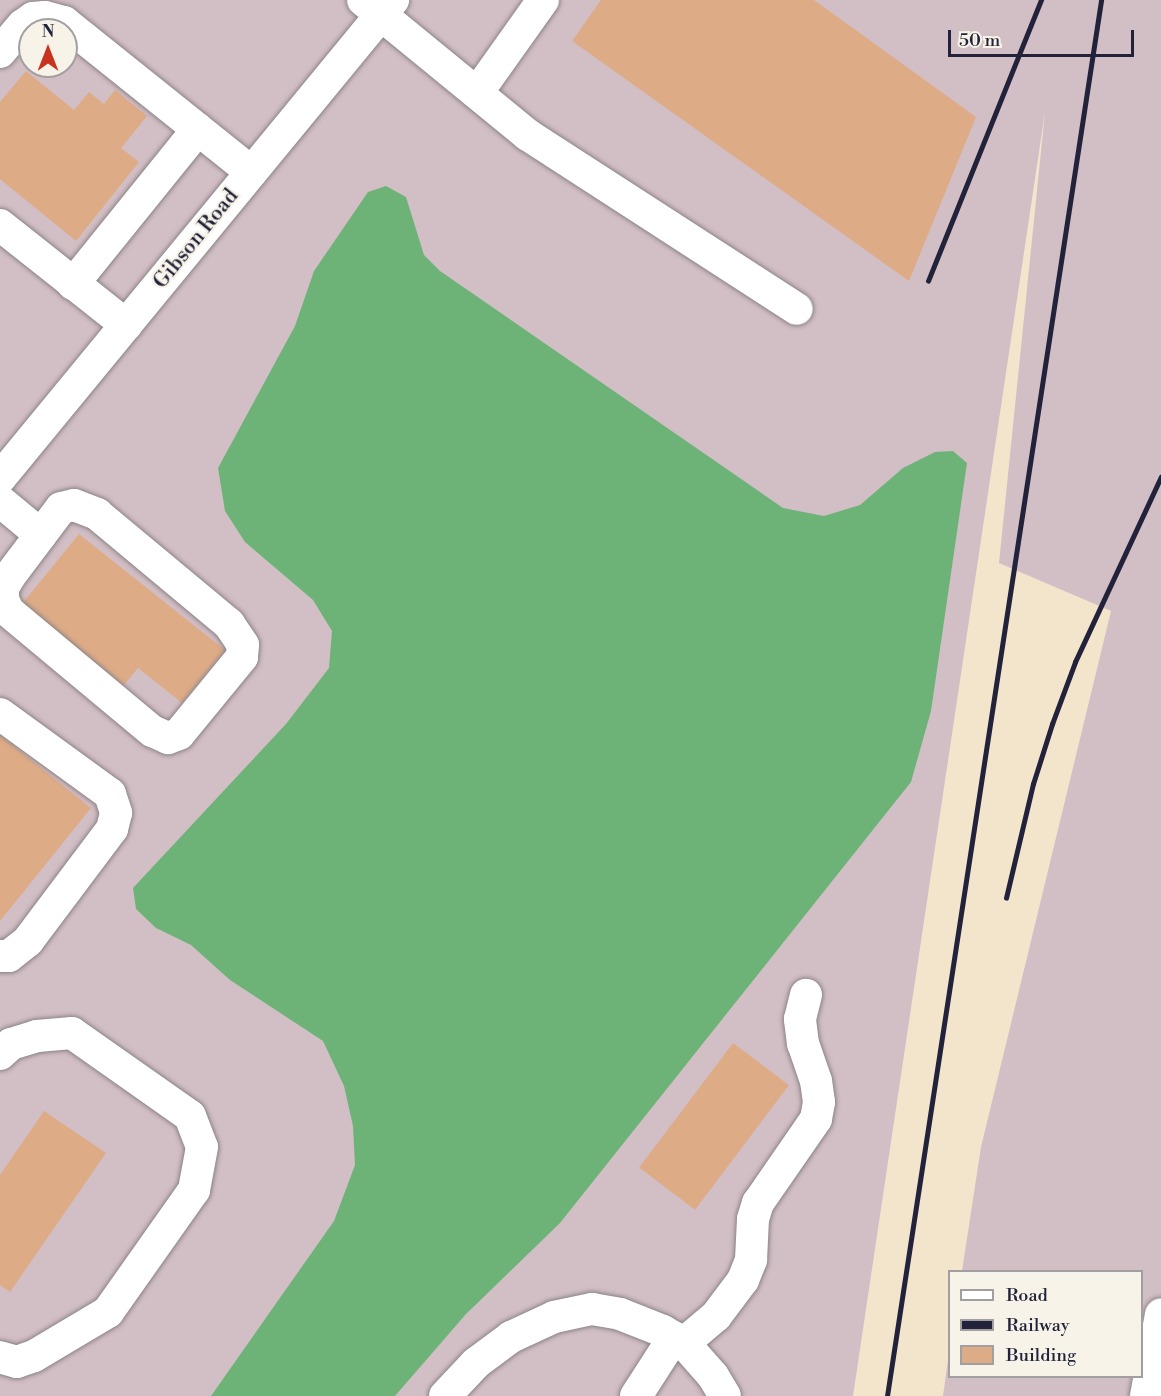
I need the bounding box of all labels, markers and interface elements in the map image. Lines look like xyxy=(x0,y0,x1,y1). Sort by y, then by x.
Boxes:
north arrow xyxy=(18,18,78,78)
scale bar xyxy=(951,18,1137,56)
text: N xyxy=(42,22,54,42)
text: 50 m xyxy=(959,29,1000,52)
street label: Gibson Road xyxy=(148,184,244,294)
legend xyxy=(948,1270,1143,1378)
text: Road xyxy=(1006,1284,1048,1307)
text: Railway xyxy=(1006,1314,1069,1337)
text: Building xyxy=(1006,1344,1076,1367)

